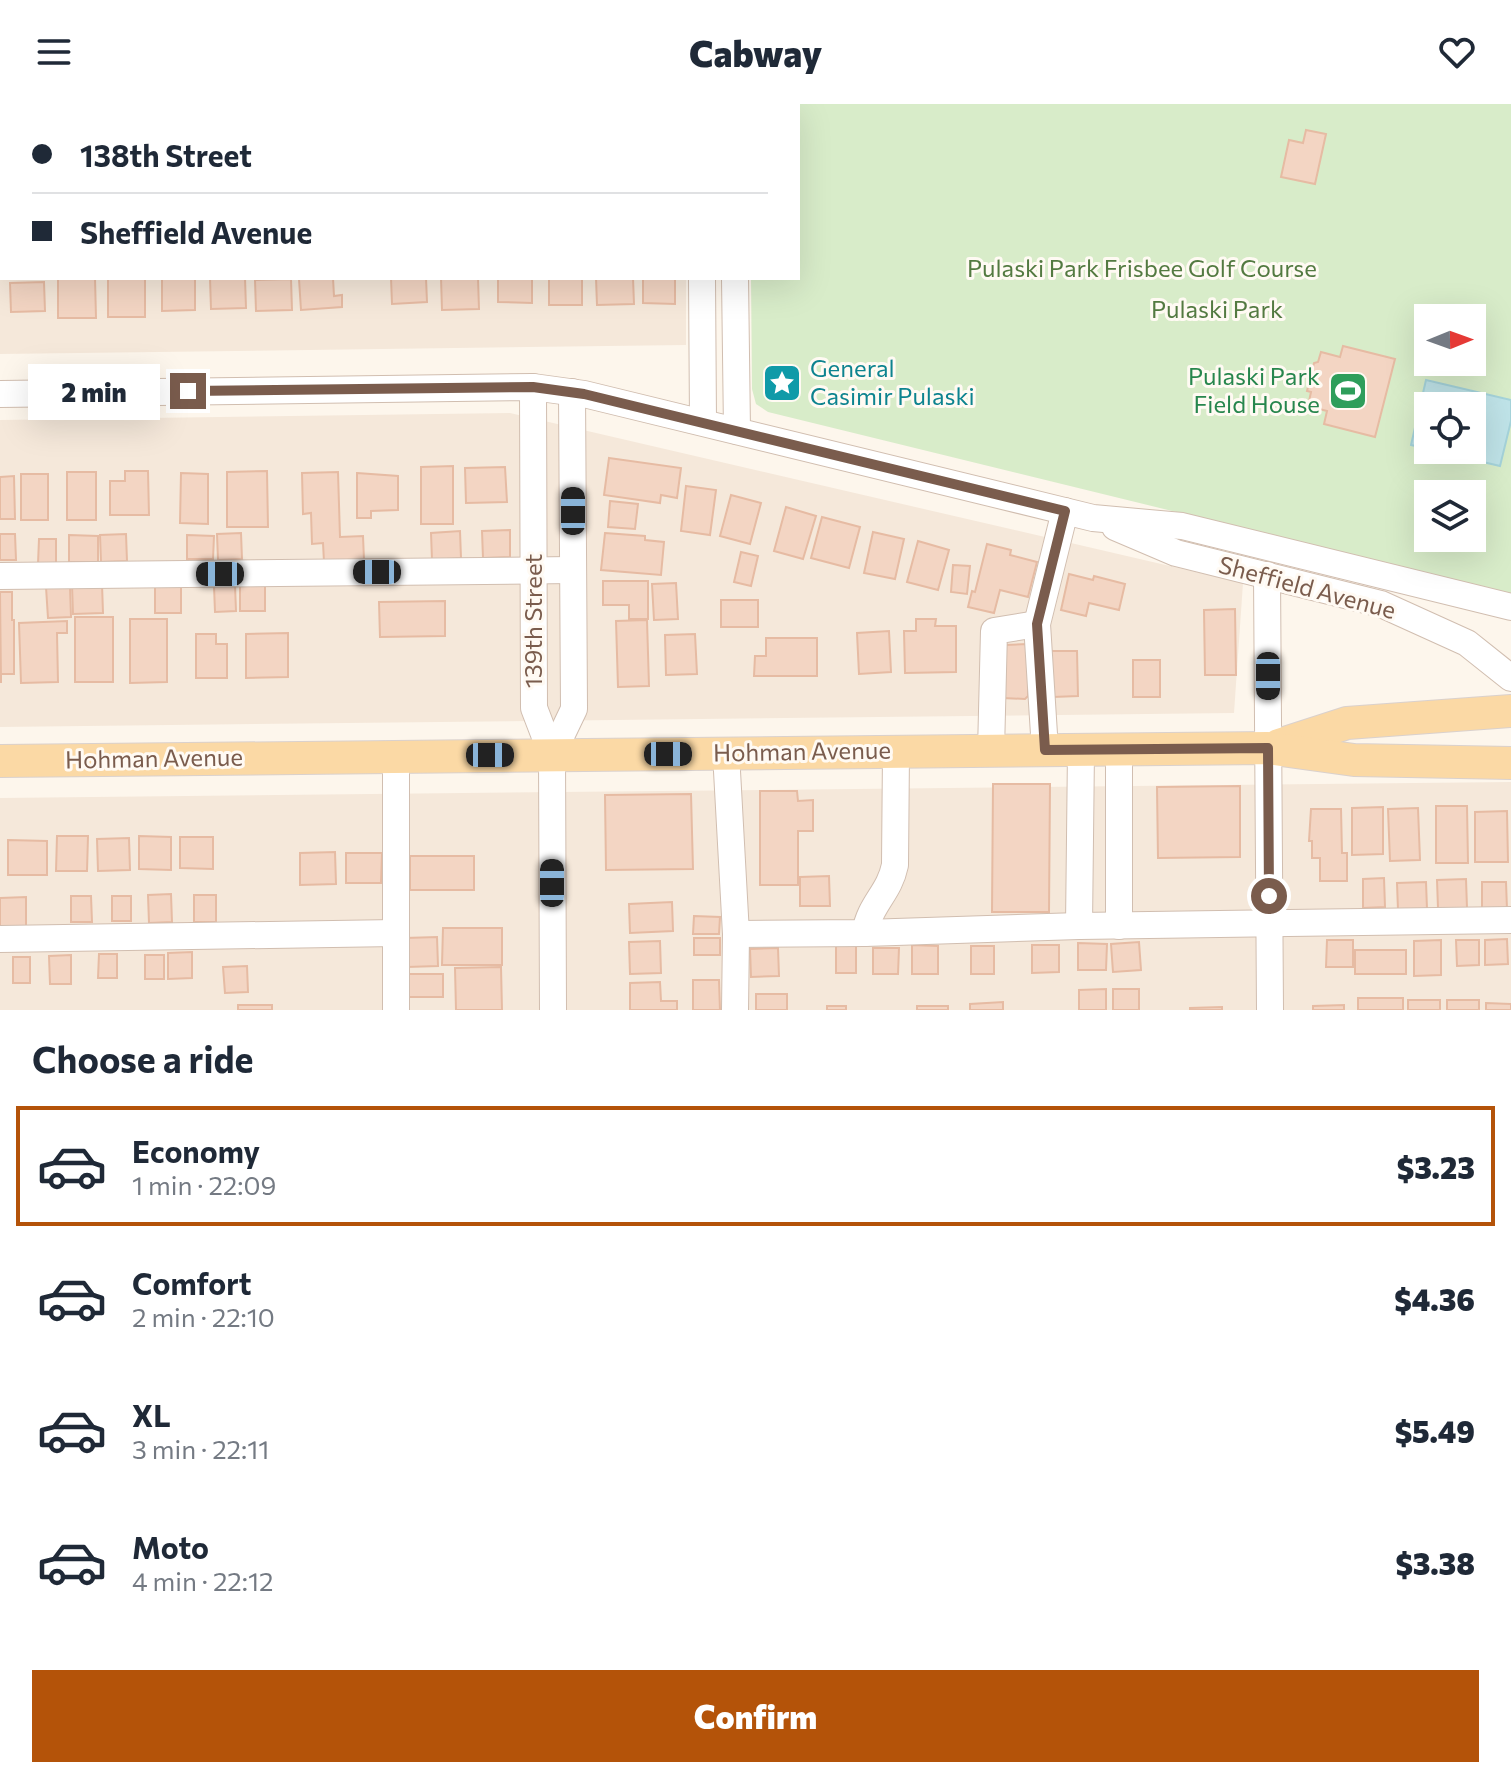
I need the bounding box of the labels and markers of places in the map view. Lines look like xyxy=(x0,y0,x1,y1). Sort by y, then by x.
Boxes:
place label: General Casimir Pulaski xyxy=(810,353,975,410)
place label: Pulaski Park Field House xyxy=(1188,361,1320,418)
place icon: General Casimir Pulaski xyxy=(761,362,803,404)
sports icon: Pulaski Park Field House xyxy=(1327,370,1369,412)

